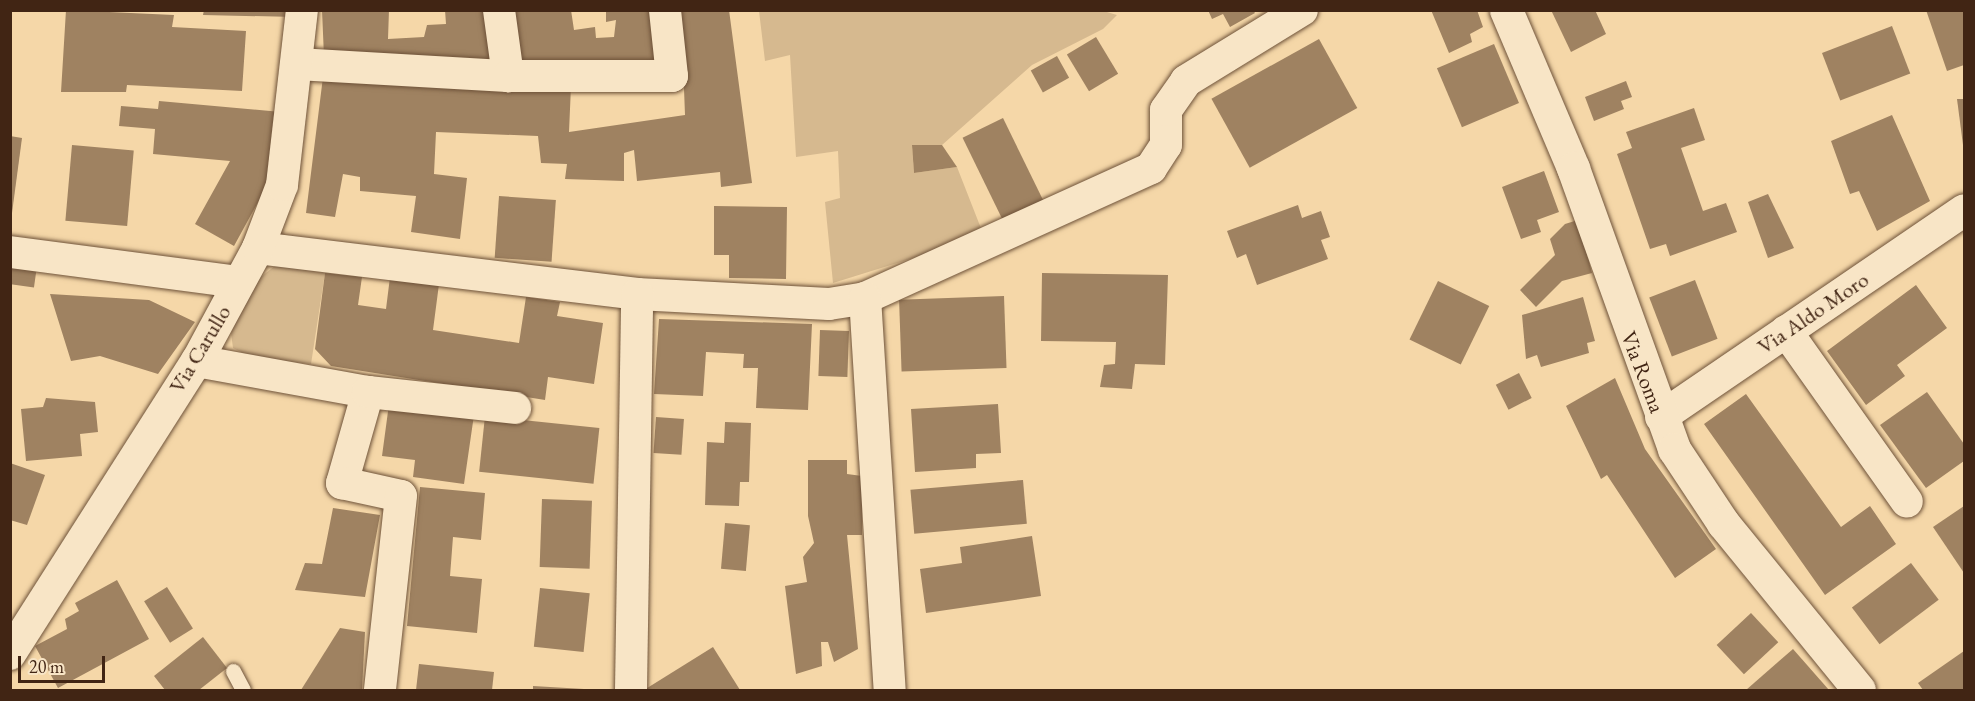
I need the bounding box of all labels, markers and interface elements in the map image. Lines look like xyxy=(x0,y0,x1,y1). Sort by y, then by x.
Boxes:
street label: Via Aldo Moro xyxy=(1752,266,1874,360)
street label: Via Carullo xyxy=(164,300,236,398)
street label: Via Roma xyxy=(1615,327,1671,417)
scale bar xyxy=(21,644,108,682)
text: 20 m xyxy=(29,655,64,678)

